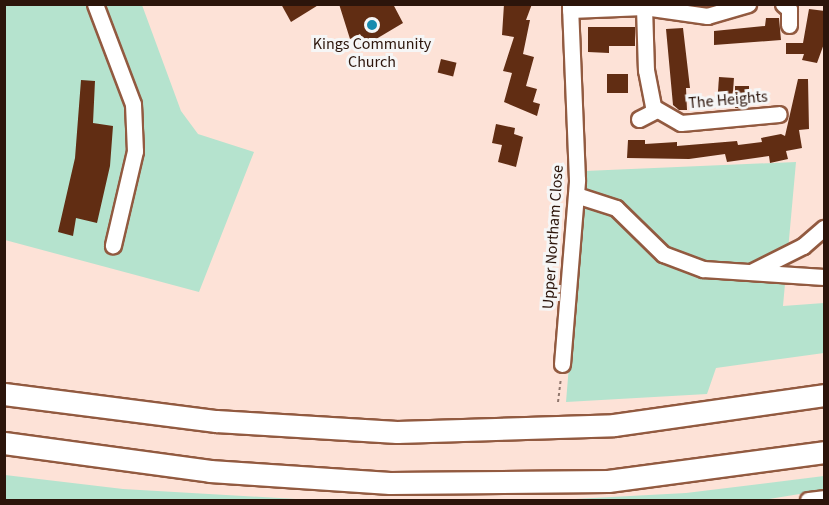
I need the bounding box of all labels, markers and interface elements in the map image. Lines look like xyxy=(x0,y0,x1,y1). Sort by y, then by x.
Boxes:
marker: Kings Community Church xyxy=(365,18,379,32)
place label: Kings Community Church xyxy=(313,34,431,72)
street label: The Heights xyxy=(688,87,768,113)
street label: Upper Northam Close xyxy=(538,164,568,310)

